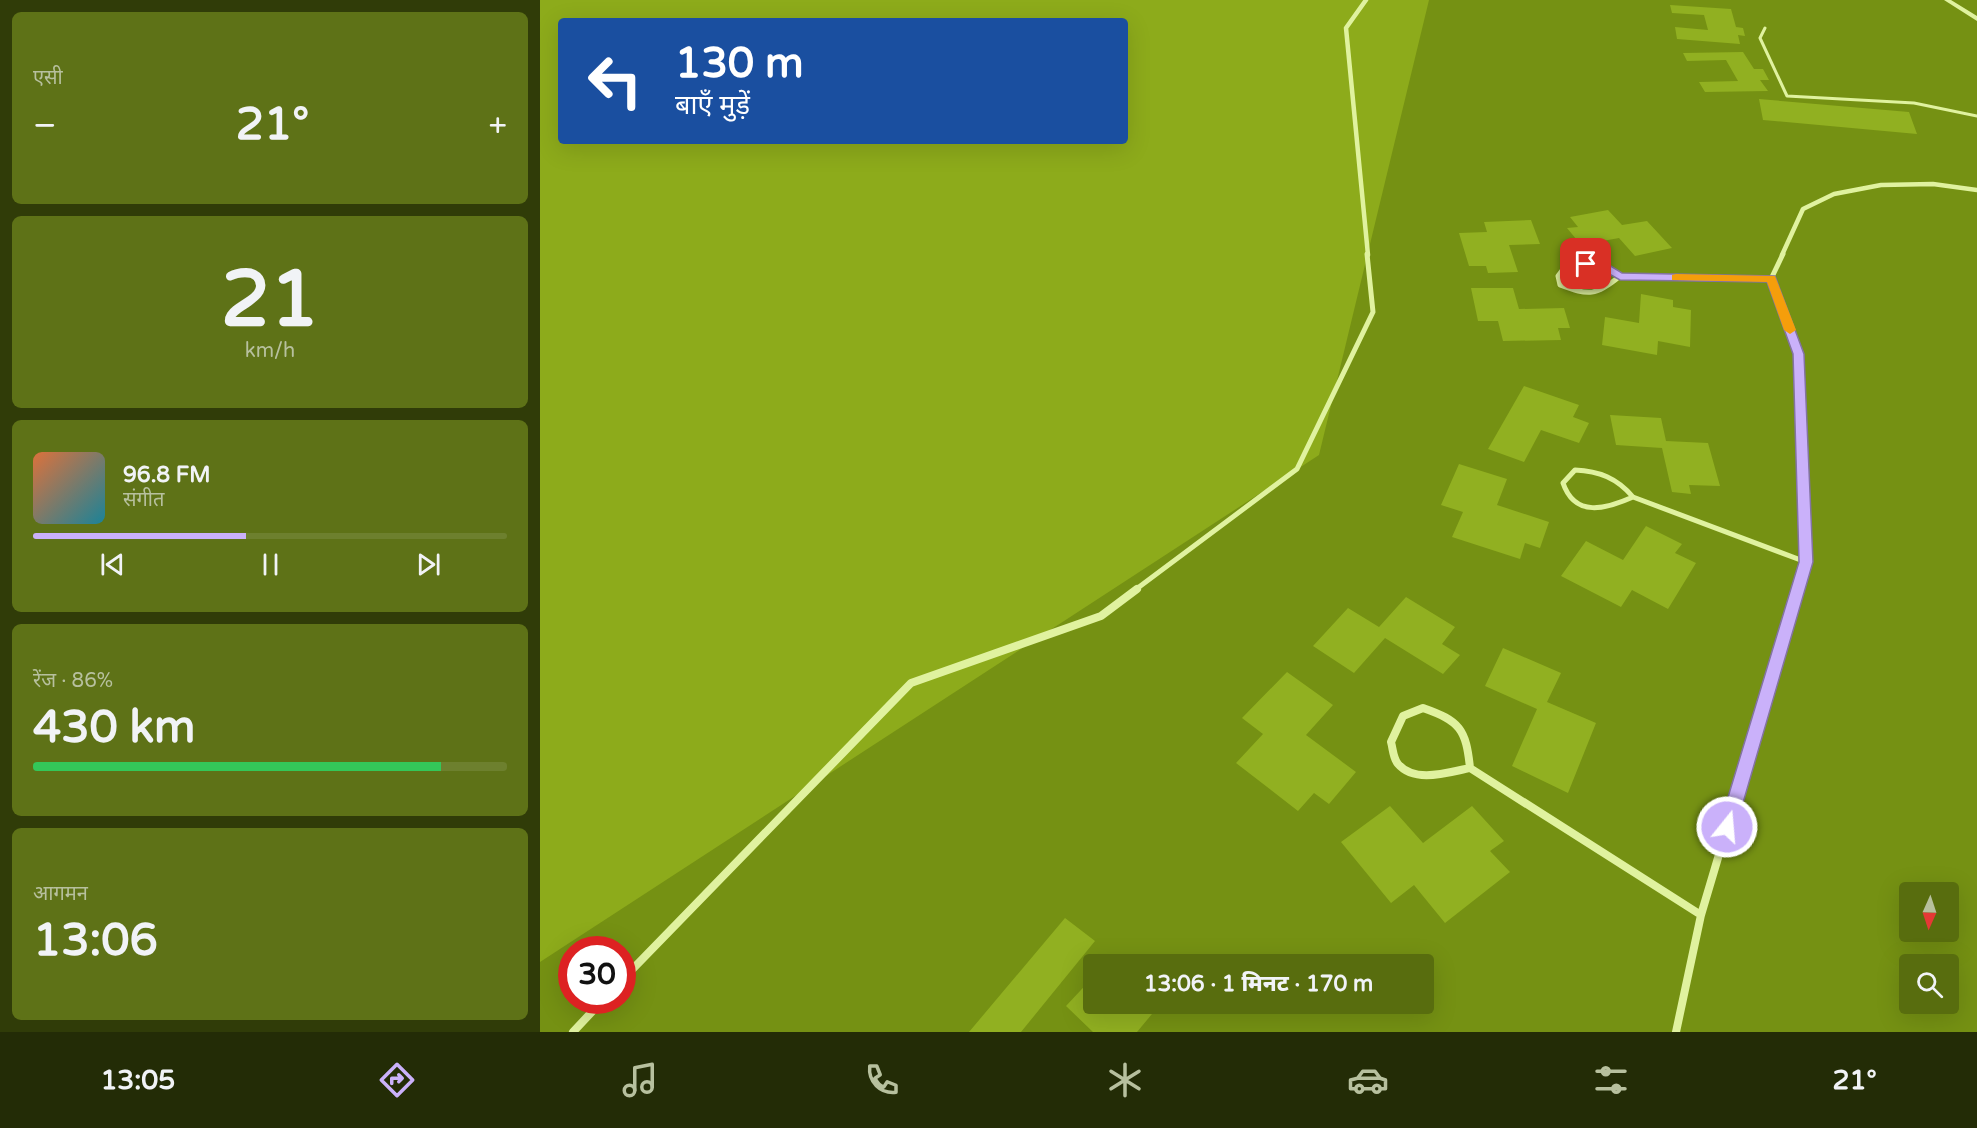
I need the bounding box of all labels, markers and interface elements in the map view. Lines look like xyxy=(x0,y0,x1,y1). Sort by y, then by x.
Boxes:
text: 130 m xyxy=(675,38,804,89)
icon: left xyxy=(576,42,654,120)
text: एसी xyxy=(33,66,63,90)
text: बाएँ मुड़ें xyxy=(675,89,750,122)
text: 21° xyxy=(236,98,309,152)
text: − xyxy=(33,106,57,145)
text: + xyxy=(488,106,507,145)
pin xyxy=(1560,238,1611,289)
icon: arrive xyxy=(1569,247,1602,280)
text: 21 xyxy=(221,253,319,347)
text: km/h xyxy=(245,339,295,363)
text: 96.8 FM xyxy=(123,462,210,488)
text: संगीत xyxy=(123,488,164,512)
icon: previous xyxy=(96,548,129,581)
icon: pause xyxy=(254,548,287,581)
icon: next xyxy=(412,548,445,581)
text: रेंज · 86% xyxy=(33,669,113,693)
text: 430 km xyxy=(33,701,195,755)
position arrow xyxy=(1695,795,1759,859)
text: आगमन xyxy=(33,882,88,906)
north arrow xyxy=(1899,882,1959,942)
map controls xyxy=(1899,882,1959,1014)
text: 13:06 xyxy=(33,914,158,968)
speed limit sign: 30 xyxy=(558,936,636,1014)
button: search xyxy=(1899,954,1959,1014)
text: 13:06 · 1 मिनट · 170 m xyxy=(1144,971,1373,997)
icon: directions xyxy=(376,1059,418,1101)
icon: music xyxy=(619,1059,661,1101)
icon: phone xyxy=(861,1059,903,1101)
icon: climate xyxy=(1104,1059,1146,1101)
icon: car xyxy=(1347,1059,1389,1101)
icon: filters xyxy=(1590,1059,1632,1101)
text: 13:05 xyxy=(100,1064,175,1097)
text: 21° xyxy=(1832,1064,1877,1097)

